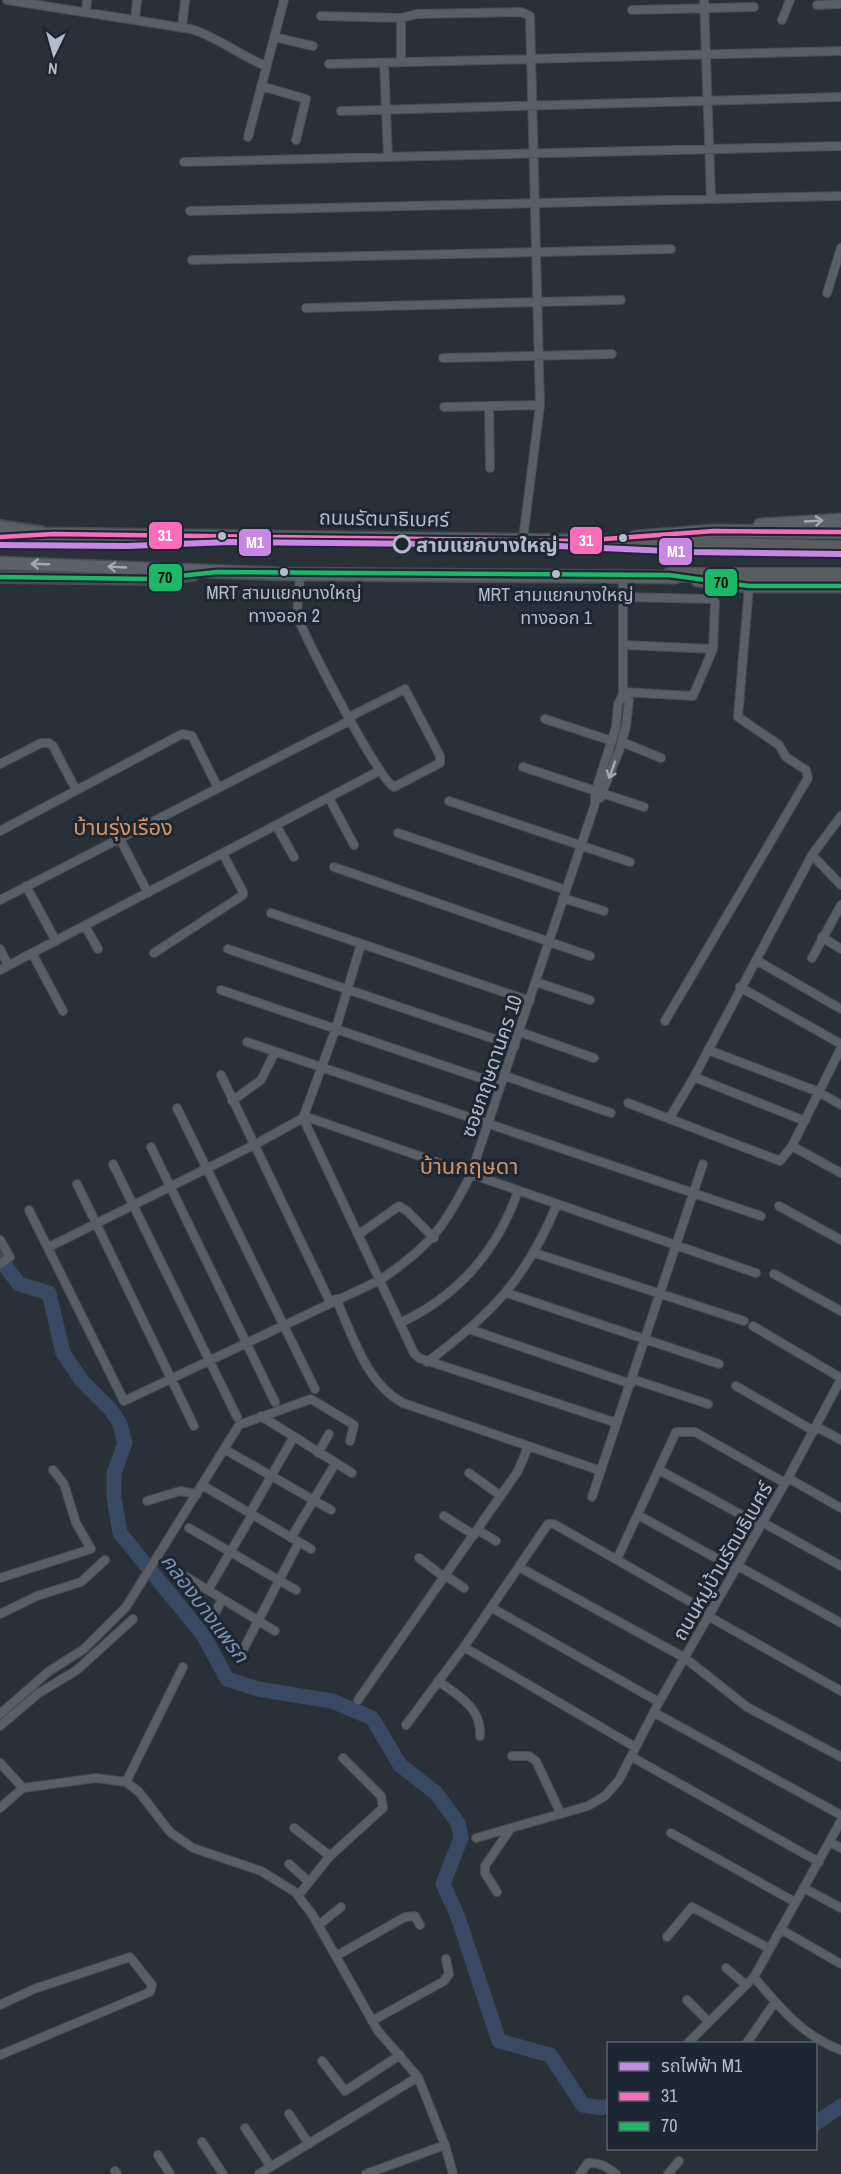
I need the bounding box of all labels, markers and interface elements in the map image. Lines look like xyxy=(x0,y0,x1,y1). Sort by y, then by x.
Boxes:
north arrow xyxy=(24,24,84,84)
text: N xyxy=(47,58,58,80)
street label: ถนนรัตนาธิเบศร์ xyxy=(319,503,450,533)
one-way arrow xyxy=(803,515,823,526)
line badge: 31 xyxy=(148,521,183,550)
text: 31 xyxy=(158,524,173,546)
line badge: 31 xyxy=(569,526,603,555)
line badge: M1 xyxy=(238,528,272,557)
text: 31 xyxy=(579,529,594,551)
unlabelled marker xyxy=(216,530,228,542)
text: M1 xyxy=(246,531,265,553)
place label: สามแยกบางใหญ่ xyxy=(416,531,558,558)
unlabelled marker xyxy=(617,532,629,544)
marker: สามแยกบางใหญ่ xyxy=(393,535,411,553)
line badge: M1 xyxy=(658,537,693,566)
text: M1 xyxy=(667,540,686,562)
one-way arrow xyxy=(31,558,51,570)
one-way arrow xyxy=(107,562,127,573)
line badge: 70 xyxy=(148,563,183,592)
text: 70 xyxy=(158,566,172,588)
marker: MRT สามแยกบางใหญ่ ทางออก 2 xyxy=(278,566,290,578)
marker: MRT สามแยกบางใหญ่ ทางออก 1 xyxy=(550,568,562,580)
line badge: 70 xyxy=(704,568,738,597)
text: 70 xyxy=(714,571,728,593)
place label: MRT สามแยกบางใหญ่ ทางออก 2 xyxy=(206,580,362,628)
place label: MRT สามแยกบางใหญ่ ทางออก 1 xyxy=(478,582,634,630)
one-way arrow xyxy=(606,760,617,778)
district label: บ้านรุ่งเรือง xyxy=(73,812,173,842)
street label: ซอยกฤษดานคร 10 xyxy=(454,991,528,1141)
district label: บ้านกฤษดา xyxy=(420,1151,518,1181)
street label: ถนนหมู่บ้านรัตนธิเบศร์ xyxy=(666,1476,779,1645)
water label: คลองบางแพรก xyxy=(154,1547,256,1670)
legend xyxy=(607,2042,817,2150)
text: รถไฟฟ้า M1 xyxy=(661,2053,743,2078)
text: 31 xyxy=(661,2083,678,2108)
text: 70 xyxy=(661,2113,677,2138)

